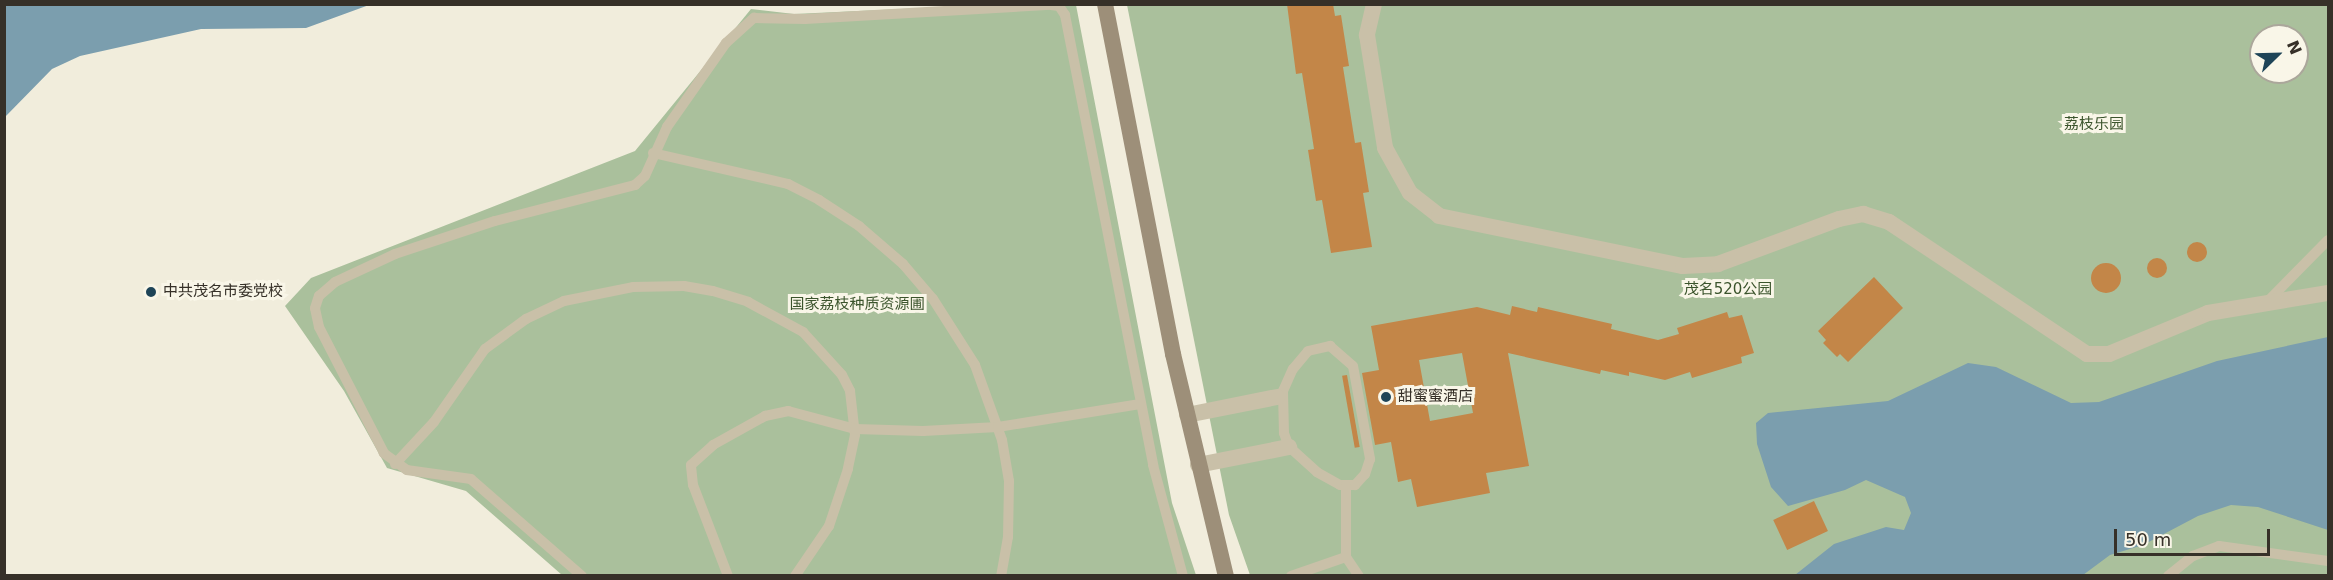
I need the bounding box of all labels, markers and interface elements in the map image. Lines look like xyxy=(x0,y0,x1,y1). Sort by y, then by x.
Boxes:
north arrow xyxy=(2249,24,2309,84)
text: N xyxy=(2283,38,2306,57)
park label: 荔枝乐园 xyxy=(2064,116,2124,134)
park label: 茂名520公园 xyxy=(1684,281,1772,299)
place label: 中共茂名市委党校 xyxy=(163,283,283,301)
marker: 中共茂名市委党校 xyxy=(144,285,158,299)
park label: 国家荔枝种质资源圃 xyxy=(790,296,924,314)
place label: 甜蜜蜜酒店 xyxy=(1398,388,1473,406)
marker: 甜蜜蜜酒店 xyxy=(1379,390,1393,404)
scale bar xyxy=(2117,517,2273,555)
text: 50 m xyxy=(2125,529,2171,550)

